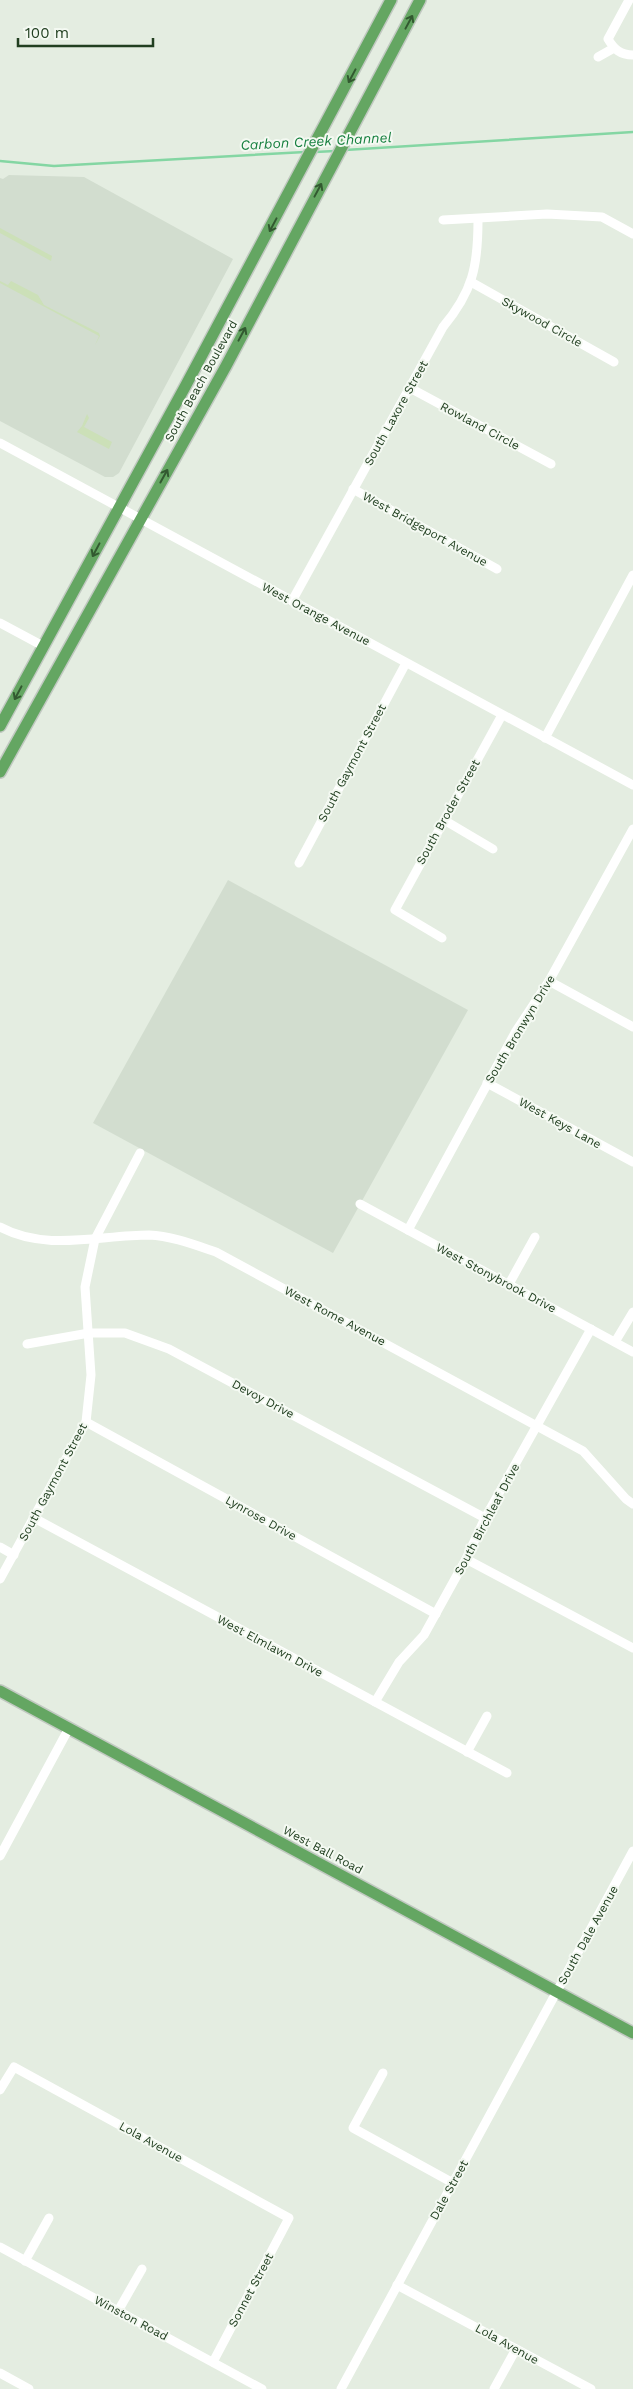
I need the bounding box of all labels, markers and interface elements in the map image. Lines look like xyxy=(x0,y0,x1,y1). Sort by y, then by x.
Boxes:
scale bar xyxy=(18,15,152,47)
one-way arrow xyxy=(405,15,414,30)
text: 100 m xyxy=(25,24,69,42)
one-way arrow xyxy=(347,68,357,83)
water label: Carbon Creek Channel xyxy=(240,129,392,153)
one-way arrow xyxy=(314,183,323,198)
one-way arrow xyxy=(267,217,277,231)
street label: Skywood Circle xyxy=(499,294,585,350)
street label: South Beach Boulevard xyxy=(162,318,240,444)
one-way arrow xyxy=(238,327,248,342)
street label: South Laxore Street xyxy=(361,358,431,468)
street label: Rowland Circle xyxy=(438,399,522,453)
one-way arrow xyxy=(160,469,169,484)
street label: West Bridgeport Avenue xyxy=(360,489,490,569)
one-way arrow xyxy=(91,543,101,558)
street label: West Orange Avenue xyxy=(259,579,373,649)
one-way arrow xyxy=(13,685,23,700)
street label: South Gaymont Street xyxy=(315,702,389,824)
street label: South Broder Street xyxy=(413,757,483,867)
street label: South Bronwyn Drive xyxy=(482,972,558,1086)
street label: West Keys Lane xyxy=(516,1095,604,1152)
street label: West Stonybrook Drive xyxy=(434,1240,558,1316)
street label: West Rome Avenue xyxy=(282,1283,388,1349)
street label: Devoy Drive xyxy=(229,1377,297,1421)
street label: South Gaymont Street xyxy=(16,1421,90,1543)
street label: South Birchleaf Drive xyxy=(452,1461,522,1577)
street label: Lynrose Drive xyxy=(223,1493,299,1543)
street label: West Elmlawn Drive xyxy=(215,1612,325,1680)
street label: West Ball Road xyxy=(281,1823,365,1877)
street label: South Dale Avenue xyxy=(555,1883,621,1987)
street label: Lola Avenue xyxy=(117,2119,185,2165)
street label: Dale Street xyxy=(427,2158,471,2222)
street label: Sonnet Street xyxy=(226,2251,276,2329)
street label: Winston Road xyxy=(92,2293,170,2343)
street label: Lola Avenue xyxy=(473,2321,541,2367)

